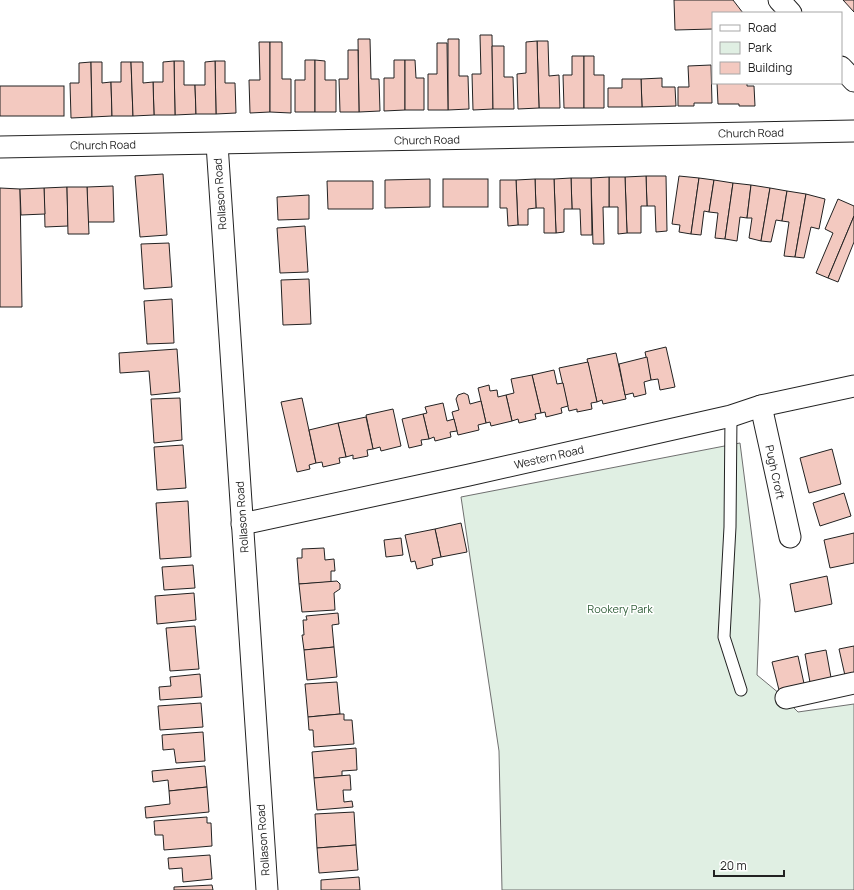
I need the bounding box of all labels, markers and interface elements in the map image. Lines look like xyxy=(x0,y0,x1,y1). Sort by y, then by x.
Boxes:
legend xyxy=(712,12,842,84)
text: Road xyxy=(748,19,776,36)
text: Park xyxy=(748,39,773,56)
text: Building xyxy=(748,59,792,76)
street label: Church Road xyxy=(718,124,784,141)
street label: Church Road xyxy=(394,131,460,148)
street label: Church Road xyxy=(70,136,136,153)
street label: Rollason Road xyxy=(210,158,229,230)
street label: Western Road xyxy=(512,441,585,472)
street label: Pugh Croft xyxy=(762,443,789,500)
street label: Rollason Road xyxy=(232,481,251,553)
park label: Rookery Park xyxy=(587,601,653,616)
street label: Rollason Road xyxy=(253,804,272,876)
scale bar xyxy=(714,852,784,878)
text: 20 m xyxy=(720,857,747,874)

